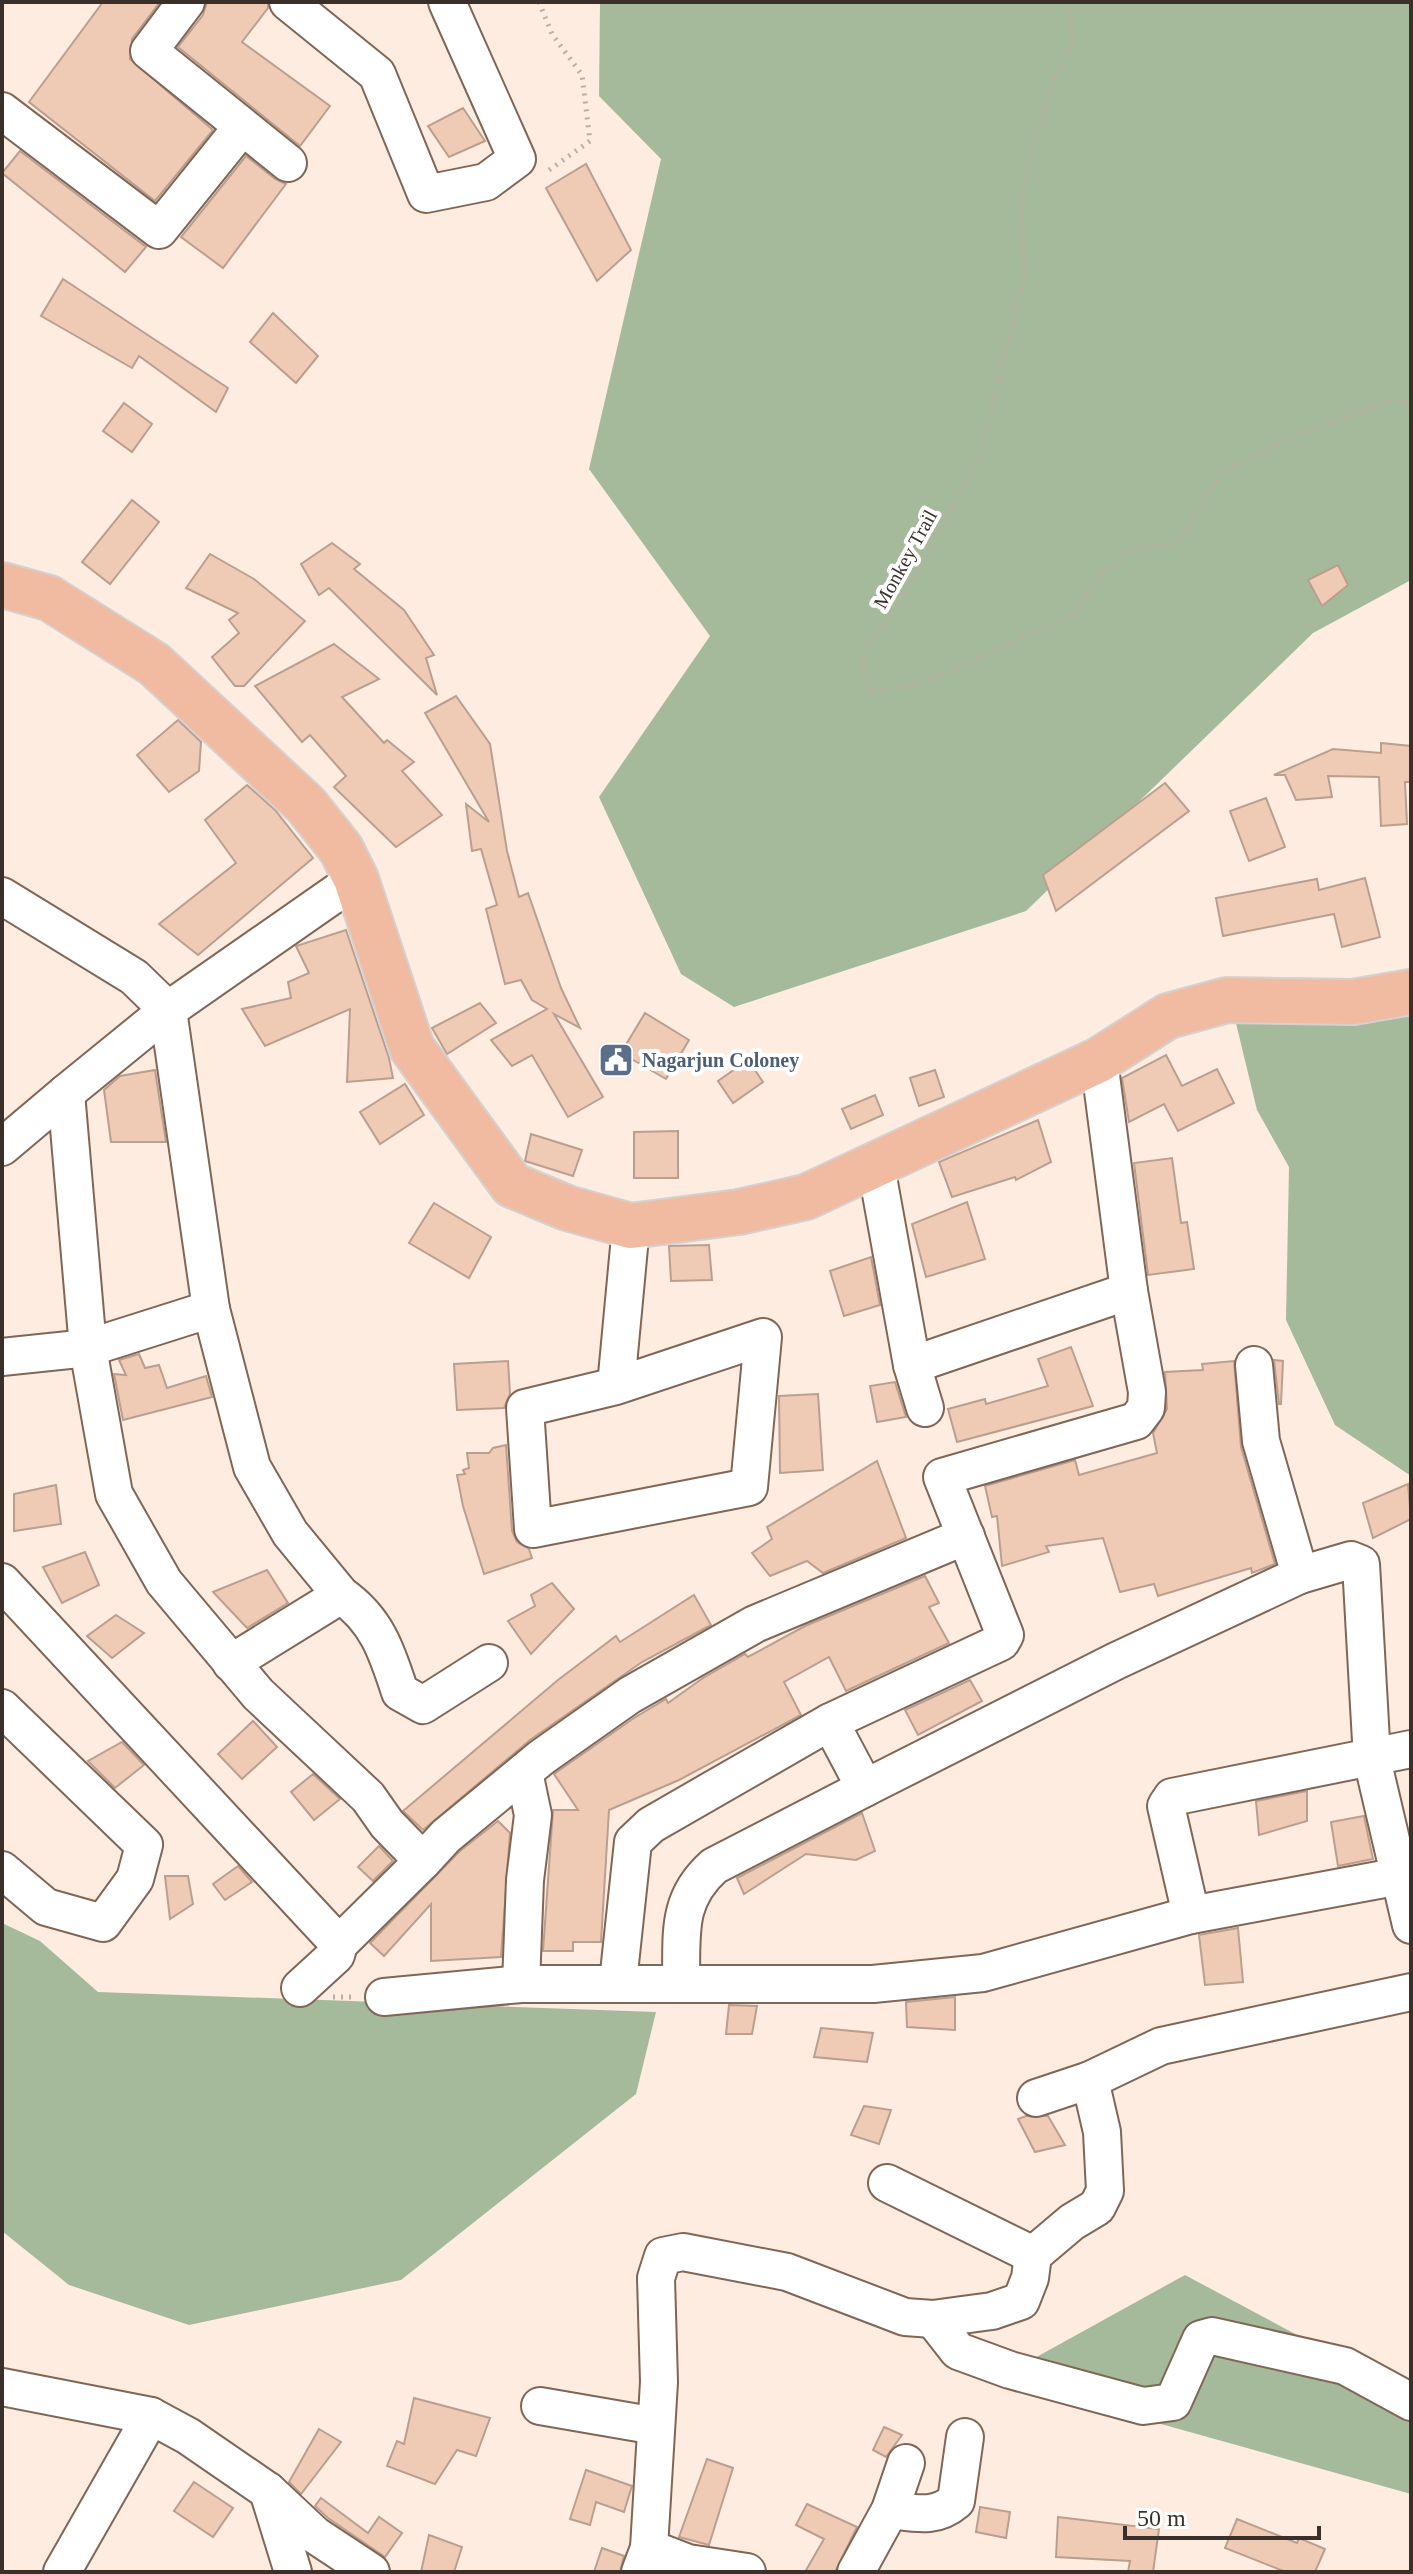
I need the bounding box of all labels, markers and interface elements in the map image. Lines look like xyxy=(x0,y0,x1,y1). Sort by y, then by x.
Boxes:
street label: Monkey Trail xyxy=(869,505,942,613)
public building icon: Nagarjun Coloney xyxy=(597,1041,635,1079)
place label: Nagarjun Coloney xyxy=(642,1049,799,1072)
scale bar xyxy=(1125,2490,1319,2540)
text: 50 m xyxy=(1137,2505,1186,2531)

